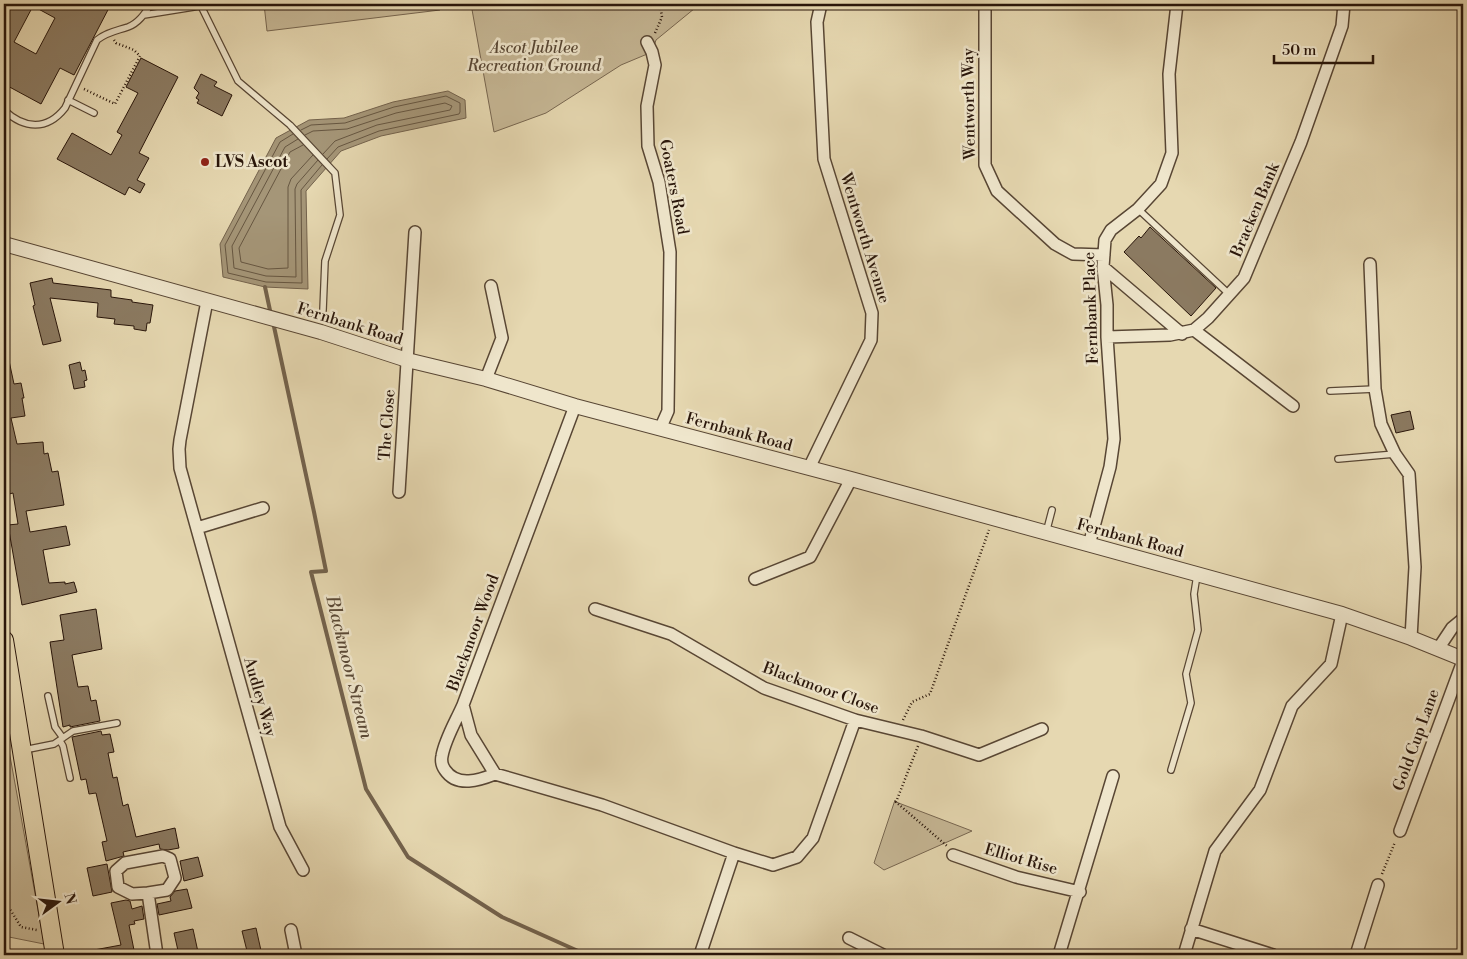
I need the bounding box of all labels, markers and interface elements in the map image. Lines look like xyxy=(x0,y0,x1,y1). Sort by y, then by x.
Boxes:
scale bar xyxy=(1274,32,1373,64)
park label: Ascot Jubilee Recreation Ground xyxy=(466,38,602,76)
text: 50 m xyxy=(1282,41,1316,60)
street label: Wentworth Way xyxy=(958,48,980,161)
street label: Goaters Road xyxy=(655,138,693,236)
place label: LVS Ascot xyxy=(215,152,288,172)
marker: LVS Ascot xyxy=(199,156,211,168)
street label: Bracken Bank xyxy=(1226,158,1285,261)
street label: Wentworth Avenue xyxy=(835,169,894,306)
street label: Fernbank Place xyxy=(1079,251,1103,365)
street label: Fernbank Road xyxy=(295,298,405,350)
street label: The Close xyxy=(375,389,399,461)
street label: Fernbank Road xyxy=(683,408,795,456)
street label: Fernbank Road xyxy=(1074,514,1186,562)
street label: Blackmoor Wood xyxy=(442,572,503,695)
water label: Blackmoor Stream xyxy=(320,592,378,741)
street label: Audley Way xyxy=(239,654,281,739)
street label: Blackmoor Close xyxy=(759,657,882,718)
street label: Gold Cup Lane xyxy=(1388,686,1444,794)
street label: Elliot Rise xyxy=(982,839,1060,879)
north arrow xyxy=(32,876,82,926)
text: N xyxy=(59,891,80,907)

